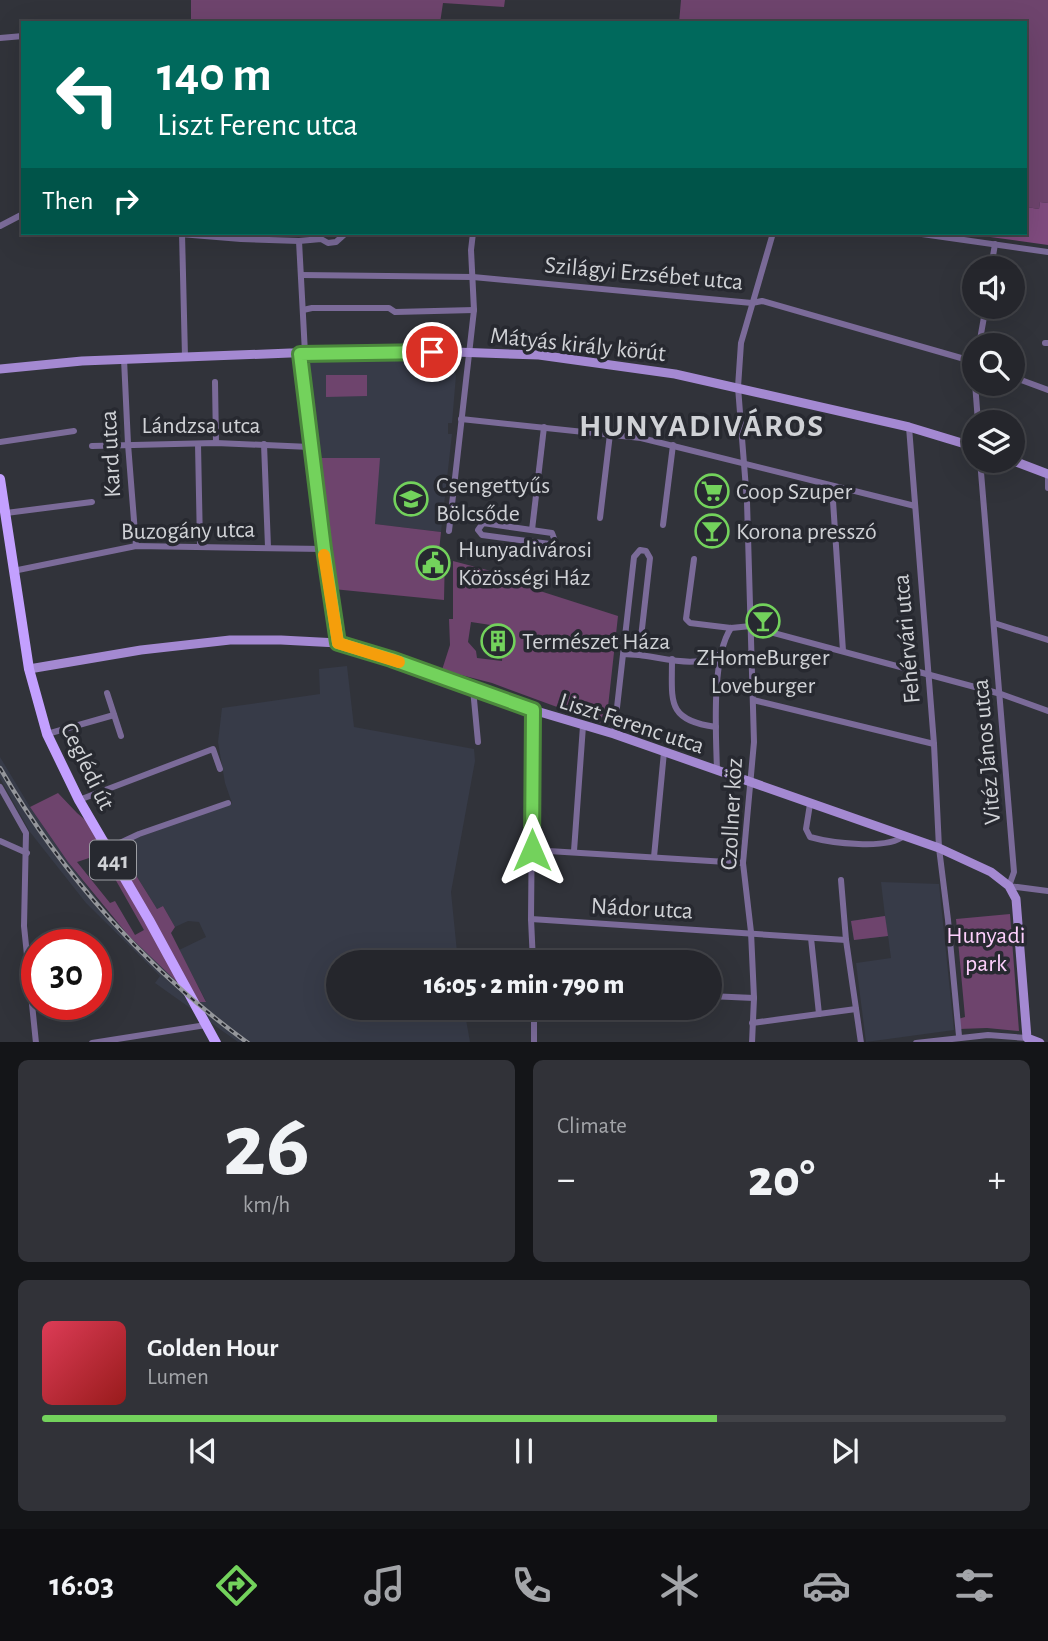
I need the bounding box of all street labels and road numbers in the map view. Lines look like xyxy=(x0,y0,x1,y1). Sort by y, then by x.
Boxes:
street label: Szilágyi Erzsébet utca xyxy=(544,253,744,295)
street label: Mátyás király körút xyxy=(489,324,667,366)
street label: Kard utca xyxy=(97,410,125,498)
street label: Lándzsa utca xyxy=(141,414,261,438)
street label: Buzogány utca xyxy=(121,518,255,544)
street label: Fehérvári utca xyxy=(889,573,925,705)
street label: Vitéz János utca xyxy=(969,678,1005,826)
street label: Liszt Ferenc utca xyxy=(556,689,707,759)
street label: Ceglédi út xyxy=(56,719,119,814)
street label: Czollner köz xyxy=(717,757,747,871)
road number: 441 xyxy=(90,840,136,880)
street label: Nádor utca xyxy=(590,894,694,924)

